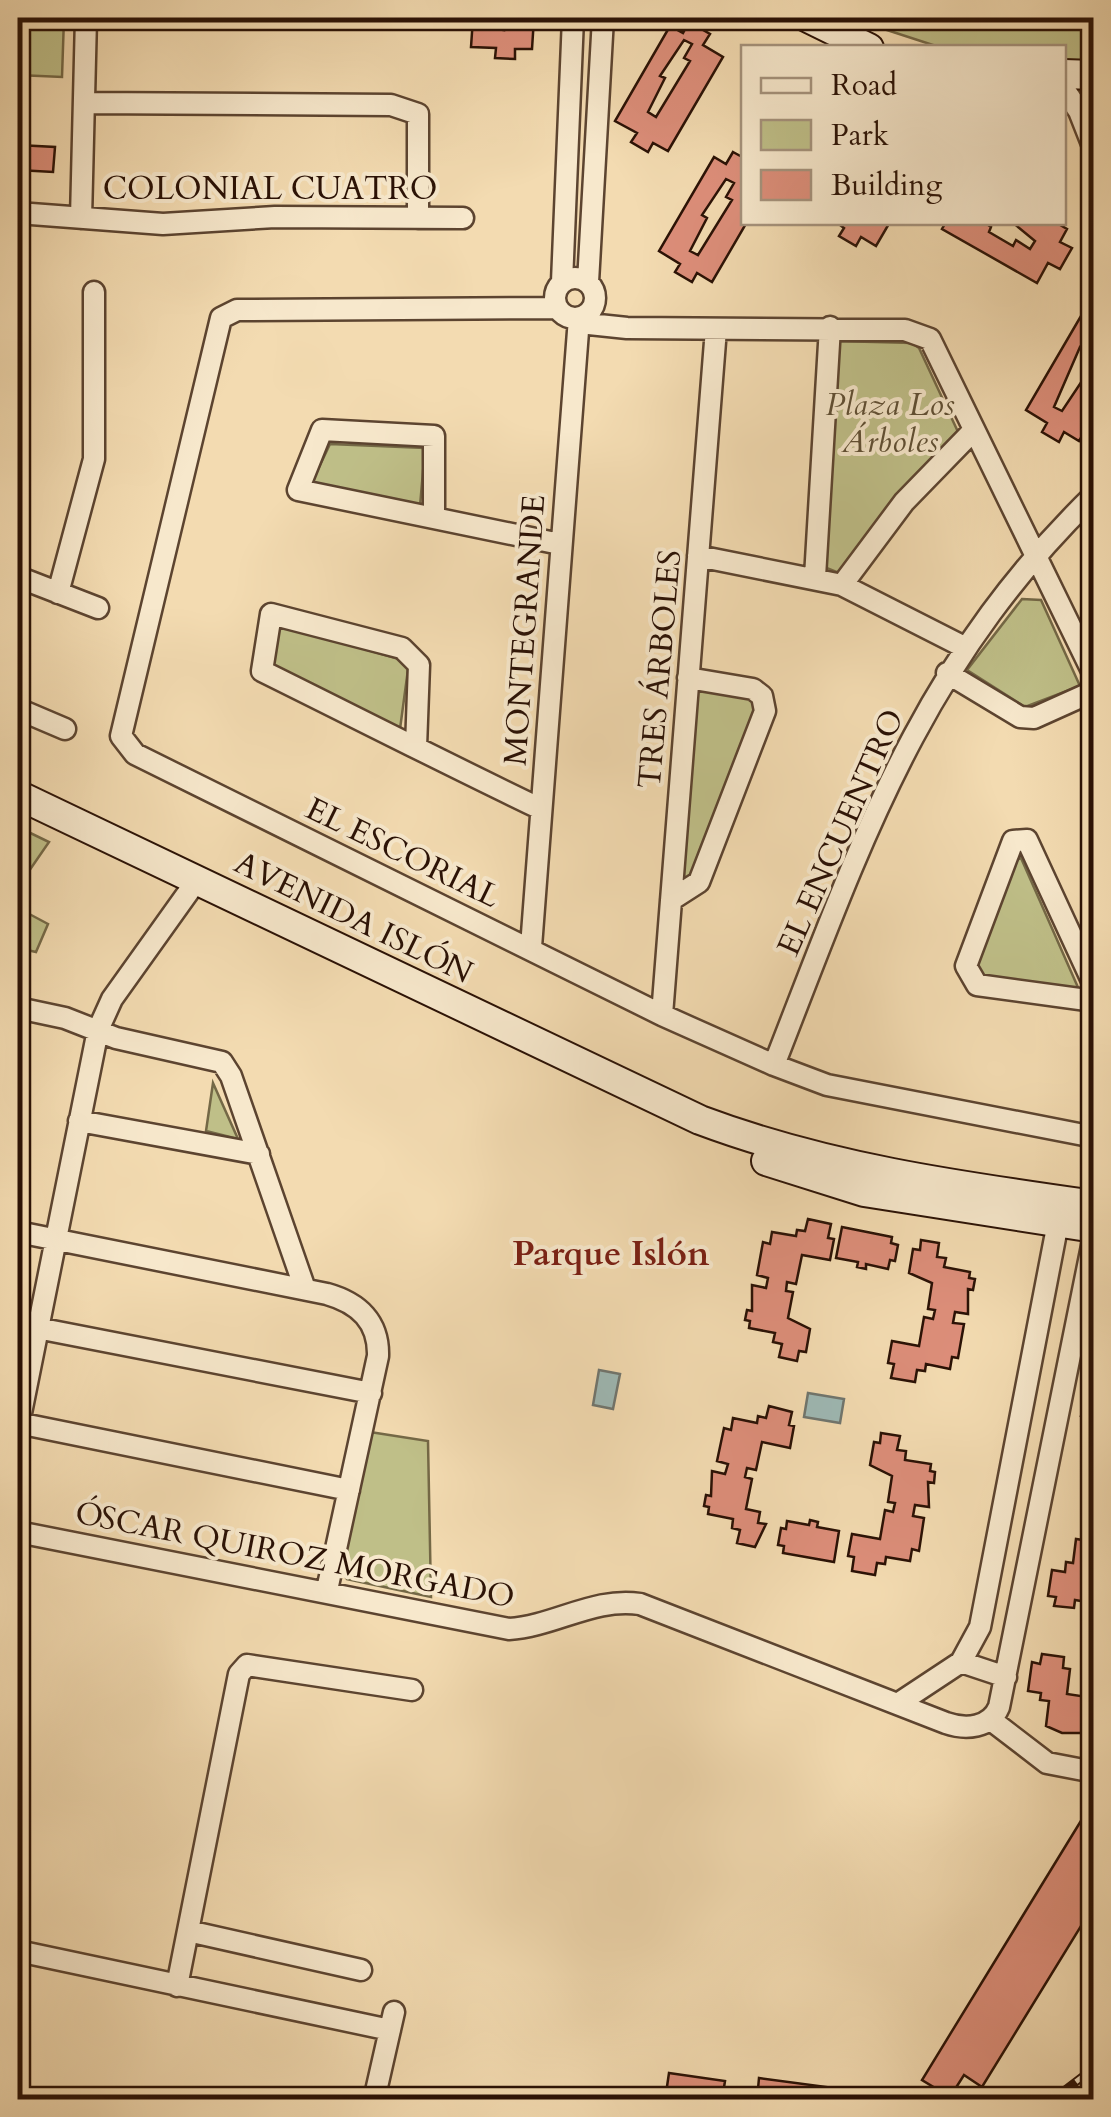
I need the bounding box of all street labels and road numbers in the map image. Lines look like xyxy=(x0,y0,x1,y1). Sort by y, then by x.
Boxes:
street label: COLONIAL CUATRO xyxy=(103,167,437,211)
street label: MONTEGRANDE xyxy=(494,493,556,767)
street label: TRES ÁRBOLES xyxy=(628,548,692,790)
street label: EL ENCUENTRO xyxy=(767,702,915,963)
street label: EL ESCORIAL xyxy=(298,787,508,919)
street label: AVENIDA ISLÓN xyxy=(227,840,481,995)
street label: ÓSCAR QUIROZ MORGADO xyxy=(71,1490,518,1619)

